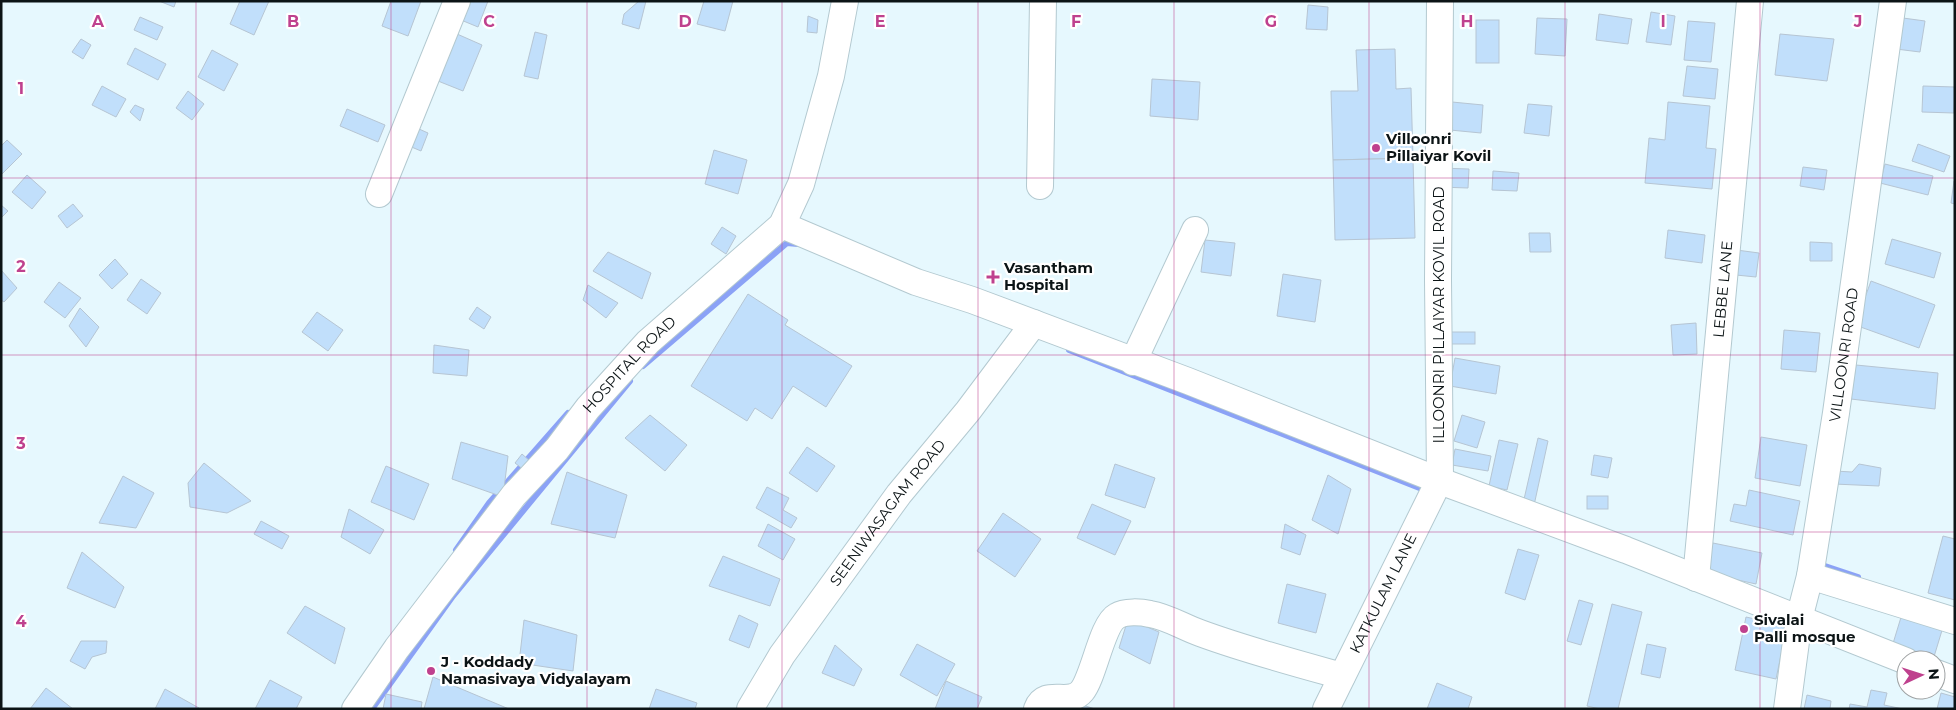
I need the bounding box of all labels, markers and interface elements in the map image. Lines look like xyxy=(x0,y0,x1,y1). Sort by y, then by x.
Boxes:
text: A xyxy=(91,12,105,31)
text: B xyxy=(287,12,299,31)
text: C xyxy=(483,12,495,31)
text: D xyxy=(678,12,692,31)
text: E xyxy=(875,12,885,31)
text: F xyxy=(1071,12,1081,31)
text: G xyxy=(1265,12,1277,31)
text: H xyxy=(1461,12,1473,31)
text: I xyxy=(1660,12,1666,31)
text: J xyxy=(1853,12,1862,31)
text: 1 xyxy=(18,79,24,98)
place label: Villoonri Pillaiyar Kovil xyxy=(1385,129,1491,165)
marker: Villoonri Pillaiyar Kovil xyxy=(1370,142,1382,154)
street label: ILLOONRI PILLAIYAR KOVIL ROAD xyxy=(1429,186,1448,444)
street label: LEBBE LANE xyxy=(1709,240,1737,339)
text: 2 xyxy=(16,257,26,276)
place label: Vasantham Hospital xyxy=(1003,258,1093,294)
marker: Vasantham Hospital xyxy=(986,270,1000,284)
street label: VILLOONRI ROAD xyxy=(1825,286,1862,423)
street label: HOSPITAL ROAD xyxy=(578,312,680,417)
text: 3 xyxy=(15,434,26,453)
street label: SEENIWASAGAM ROAD xyxy=(825,435,949,590)
street label: KATKULAM LANE xyxy=(1345,530,1420,656)
place label: Sivalai Palli mosque xyxy=(1754,610,1856,646)
text: 4 xyxy=(15,612,27,631)
marker: Sivalai Palli mosque xyxy=(1738,623,1750,635)
north arrow xyxy=(1896,650,1946,700)
place label: J - Koddady Namasivaya Vidyalayam xyxy=(440,652,631,688)
marker: J - Koddady Namasivaya Vidyalayam xyxy=(425,665,437,677)
text: N xyxy=(1925,668,1943,680)

